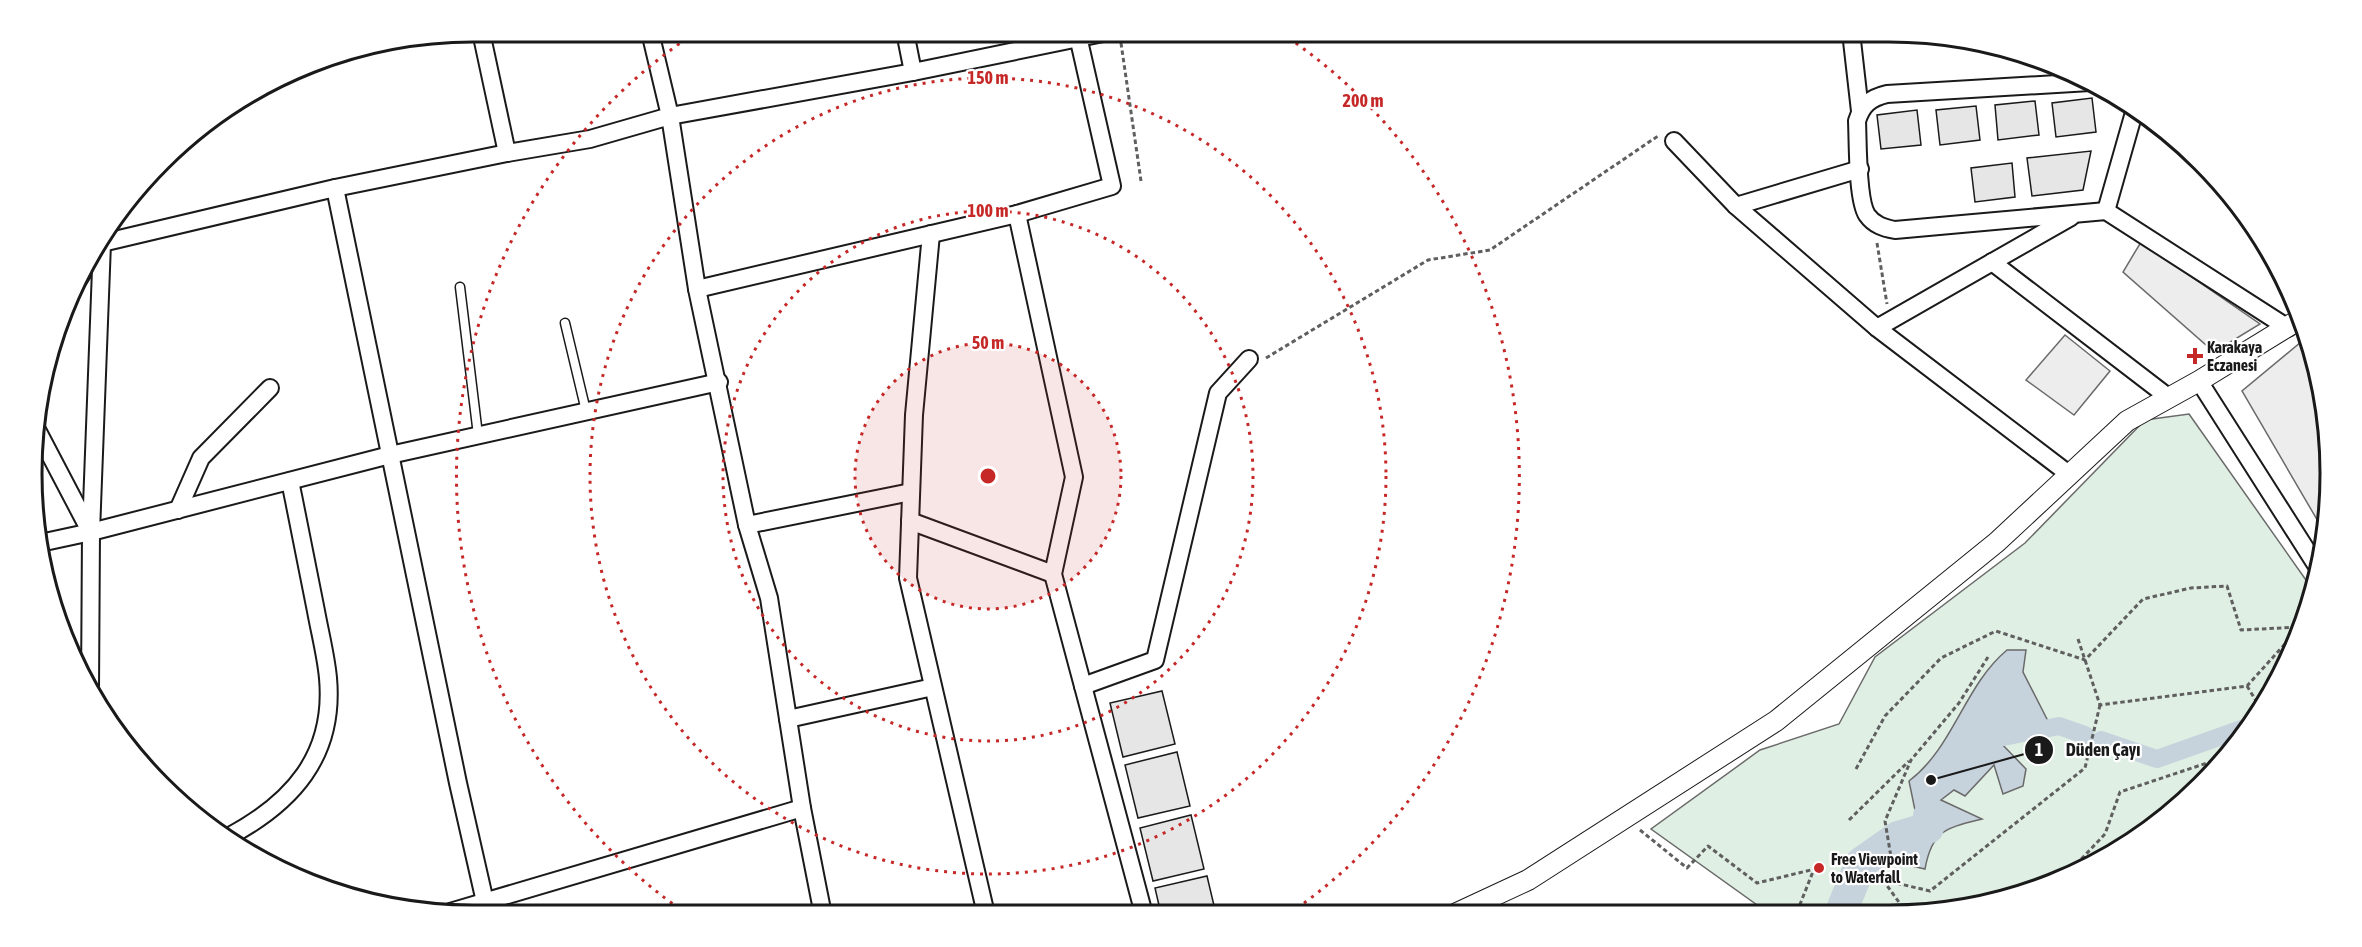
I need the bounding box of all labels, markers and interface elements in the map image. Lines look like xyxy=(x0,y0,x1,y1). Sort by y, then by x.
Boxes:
text: 150 m xyxy=(968,67,1008,88)
text: 200 m xyxy=(1343,90,1383,111)
text: 100 m xyxy=(968,200,1008,221)
text: 50 m xyxy=(972,332,1004,353)
place label: Karakaya Eczanesi xyxy=(2207,338,2262,374)
marker: Karakaya Eczanesi xyxy=(2188,349,2202,363)
centre of rings xyxy=(978,466,998,486)
callout: Düden Çayı xyxy=(2024,732,2153,768)
text: 1 xyxy=(2035,739,2043,760)
text: Düden Çayı xyxy=(2066,739,2140,760)
place label: Free Viewpoint to Waterfall xyxy=(1830,850,1918,886)
marker: Free Viewpoint to Waterfall xyxy=(1812,861,1826,875)

